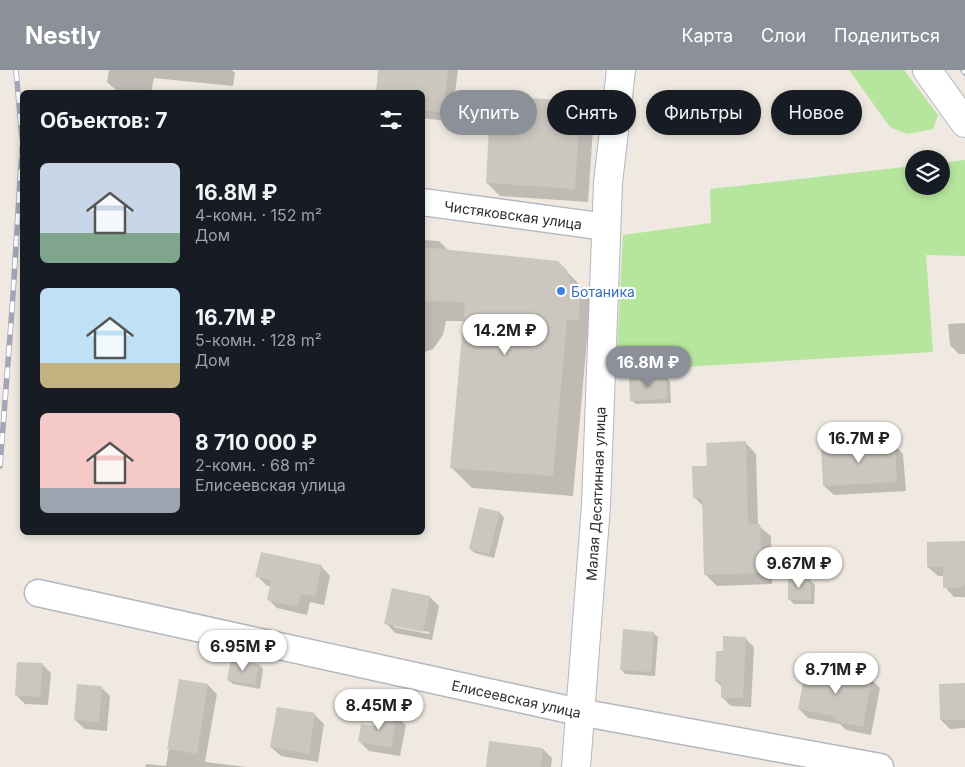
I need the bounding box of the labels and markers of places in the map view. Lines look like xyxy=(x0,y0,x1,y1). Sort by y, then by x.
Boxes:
place label: Ботаника xyxy=(571,283,635,300)
marker: Ботаника xyxy=(555,285,567,297)
pin: 14.2M ₽ xyxy=(459,314,551,356)
pin: 16.8M ₽ xyxy=(602,346,694,388)
pin: 16.7M ₽ xyxy=(813,422,905,464)
pin: 9.67M ₽ xyxy=(753,546,845,589)
pin: 6.95M ₽ xyxy=(197,630,289,672)
pin: 8.71M ₽ xyxy=(790,652,882,695)
pin: 8.45M ₽ xyxy=(333,688,425,731)

